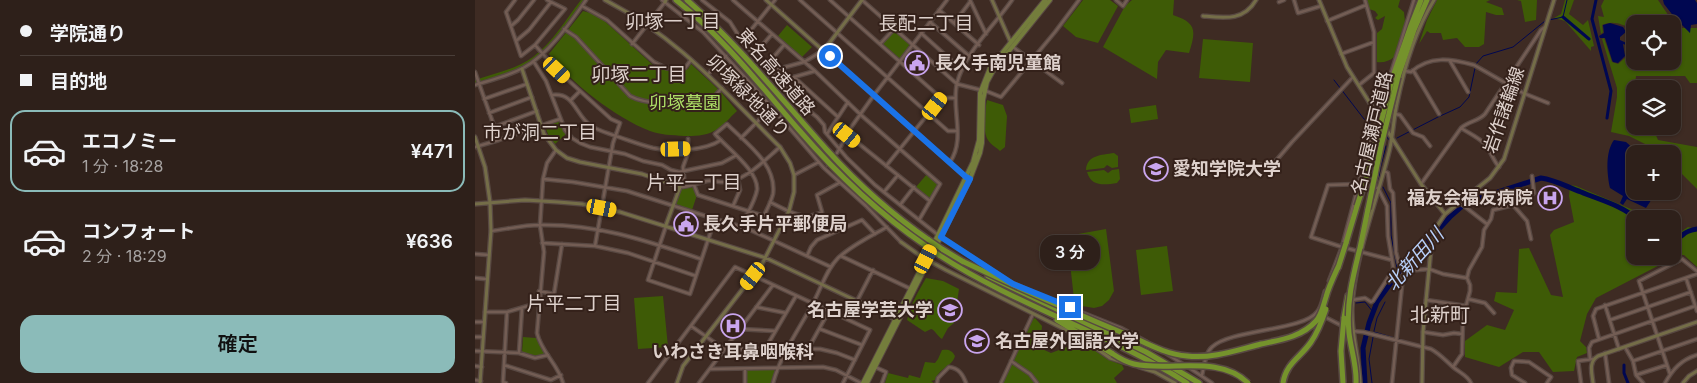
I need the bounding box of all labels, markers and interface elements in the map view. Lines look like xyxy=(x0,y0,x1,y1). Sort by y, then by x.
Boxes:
district label: 卯塚一丁目 xyxy=(625,10,721,33)
district label: 長配二丁目 xyxy=(878,12,974,35)
map controls xyxy=(1626,15,1681,265)
button: locate xyxy=(1626,15,1681,70)
text: 学院通り xyxy=(50,22,126,45)
street label: 東名高速道路 xyxy=(733,24,820,119)
route start xyxy=(819,45,841,67)
street label: 卯塚緑地通り xyxy=(703,50,794,141)
public building icon: 長久手南児童館 xyxy=(904,50,930,76)
place label: 長久手南児童館 xyxy=(935,52,1061,73)
car xyxy=(540,54,573,86)
district label: 卯塚二丁目 xyxy=(591,63,687,86)
street label: 岩作諸輪線 xyxy=(1479,64,1528,156)
street label: 名古屋瀬戸道路 xyxy=(1347,69,1396,197)
text: 目的地 xyxy=(50,70,107,93)
button: layers xyxy=(1626,80,1681,135)
car xyxy=(919,90,950,122)
park label: 卯塚墓園 xyxy=(649,92,721,113)
car xyxy=(830,120,863,150)
district label: 市が洞二丁目 xyxy=(483,121,597,144)
icon: car xyxy=(22,129,67,174)
text: エコノミー xyxy=(82,130,177,153)
text: ¥471 xyxy=(411,140,453,163)
car xyxy=(660,141,691,157)
button: + xyxy=(1626,145,1681,200)
text: 1 分 · 18:28 xyxy=(82,156,163,176)
school or university icon: 愛知学院大学 xyxy=(1143,156,1169,182)
place label: 愛知学院大学 xyxy=(1173,158,1281,179)
district label: 片平一丁目 xyxy=(646,171,742,194)
hospital icon: 福友会福友病院 xyxy=(1537,185,1563,211)
place label: 福友会福友病院 xyxy=(1407,187,1533,208)
car xyxy=(585,198,618,218)
button: − xyxy=(1626,210,1681,265)
public building icon: 長久手片平郵便局 xyxy=(673,211,699,237)
place label: 長久手片平郵便局 xyxy=(703,213,847,234)
icon: car xyxy=(22,219,67,264)
text: コンフォート xyxy=(82,220,195,243)
water label: 北新田川 xyxy=(1380,222,1450,295)
text: ¥636 xyxy=(406,230,453,253)
callout: 3 分 xyxy=(1040,234,1100,270)
car xyxy=(912,242,939,276)
text: 3 分 xyxy=(1055,242,1085,262)
text: 2 分 · 18:29 xyxy=(82,246,167,266)
car xyxy=(737,260,768,292)
district label: 片平二丁目 xyxy=(526,292,622,315)
route end xyxy=(1059,296,1081,318)
school or university icon: 名古屋学芸大学 xyxy=(937,297,963,323)
place label: 名古屋学芸大学 xyxy=(807,299,933,320)
district label: 北新町 xyxy=(1410,303,1470,327)
hospital icon: いわさき耳鼻咽喉科 xyxy=(720,313,746,339)
button: 確定 xyxy=(20,315,455,373)
school or university icon: 名古屋外国語大学 xyxy=(964,328,990,354)
place label: 名古屋外国語大学 xyxy=(995,330,1139,351)
place label: いわさき耳鼻咽喉科 xyxy=(652,341,814,362)

